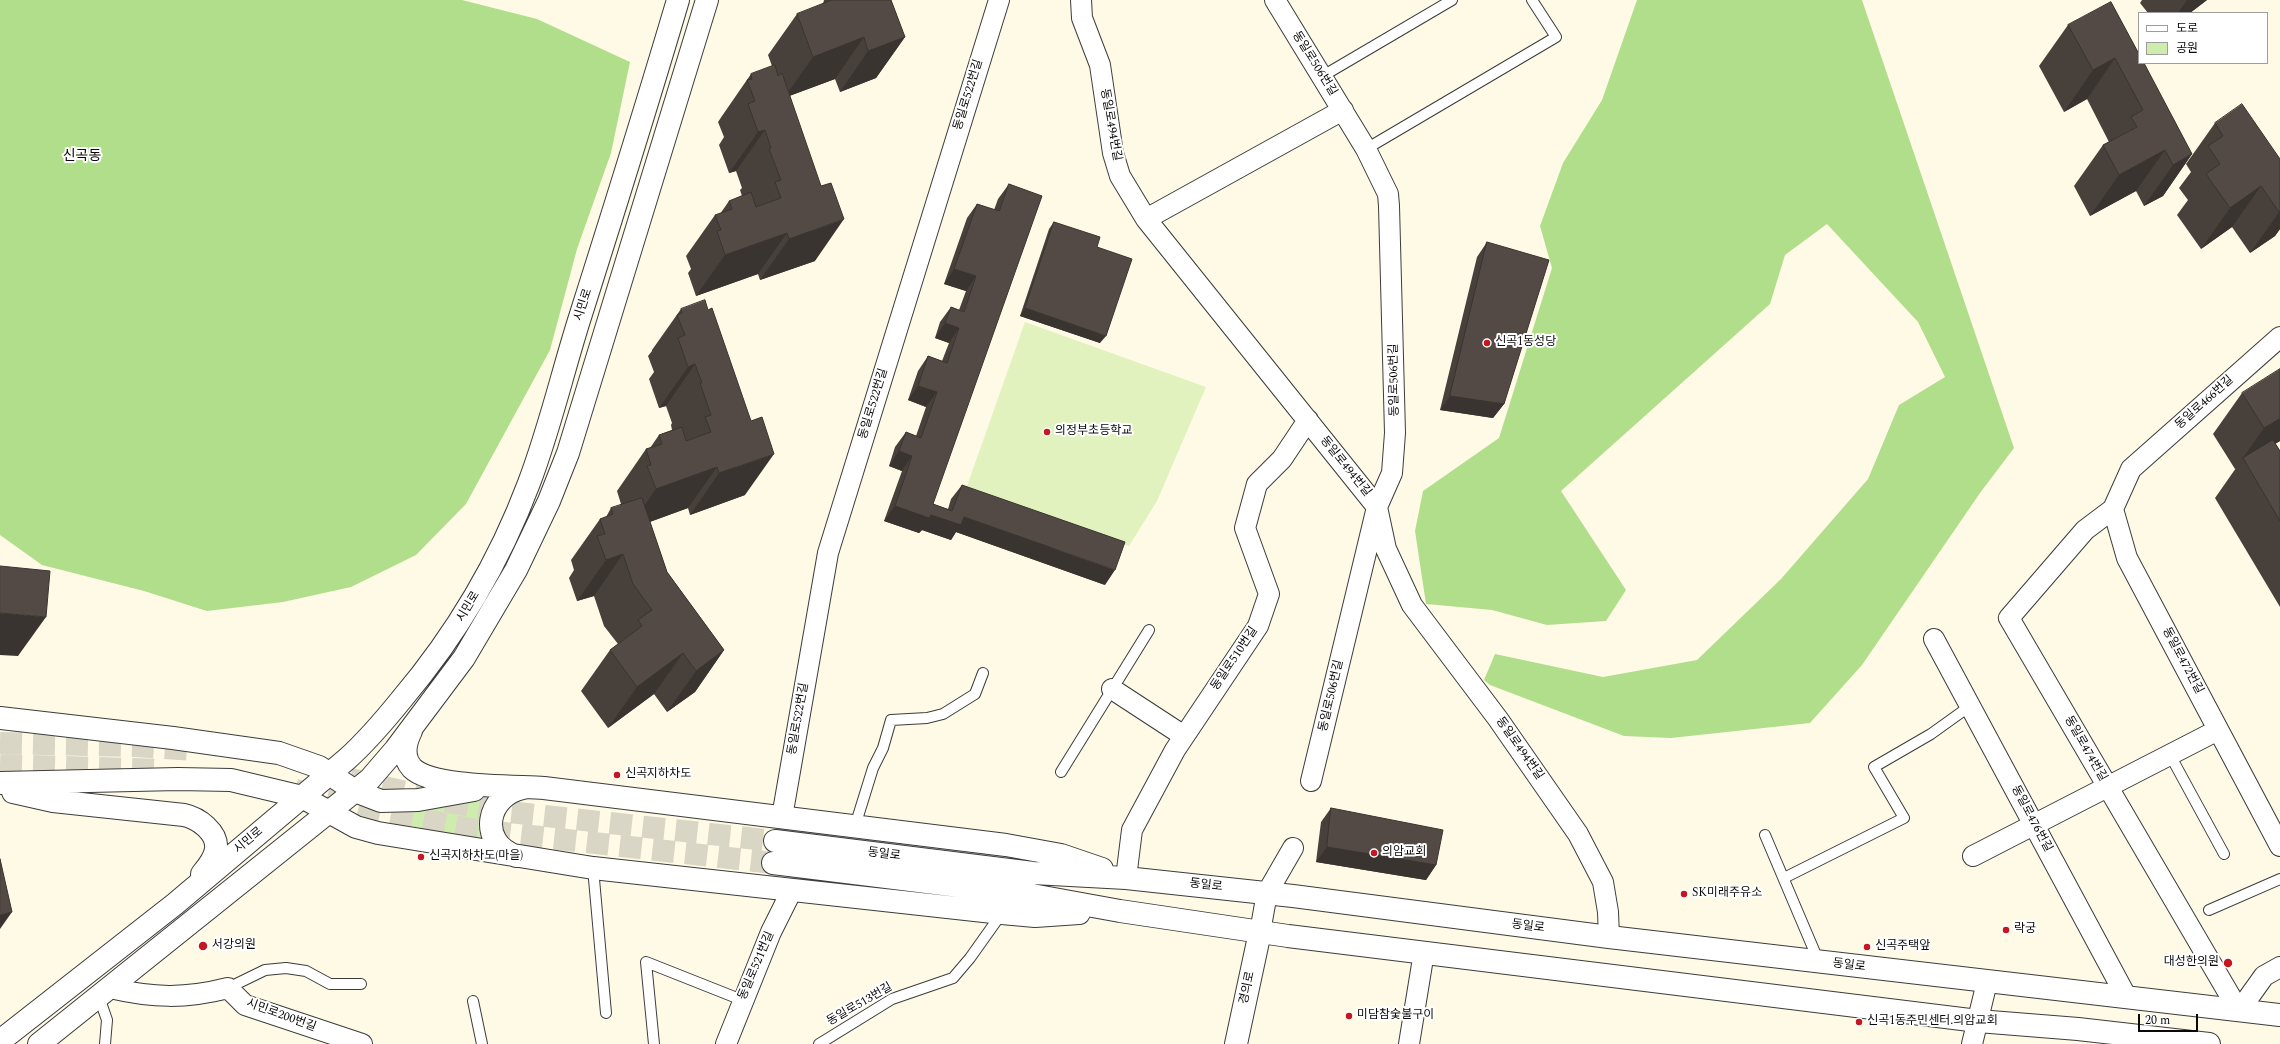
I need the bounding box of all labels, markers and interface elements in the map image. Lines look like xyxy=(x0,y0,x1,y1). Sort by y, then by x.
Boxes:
legend xyxy=(2138,12,2268,64)
text: 도로 xyxy=(2176,19,2198,38)
street label: 동일로506번길 xyxy=(1288,29,1340,99)
text: 공원 xyxy=(2176,39,2198,58)
street label: 동일로522번길 xyxy=(951,58,987,132)
street label: 동일로494번길 xyxy=(1097,88,1123,162)
district label: 신곡동 xyxy=(63,149,101,165)
street label: 시민로 xyxy=(572,287,596,323)
place label: 신곡1동성당 xyxy=(1495,336,1556,350)
marker: 신곡1동성당 xyxy=(1482,338,1492,348)
street label: 동일로506번길 xyxy=(1387,343,1403,417)
street label: 동일로522번길 xyxy=(856,367,892,441)
street label: 동일로466번길 xyxy=(2173,373,2237,433)
place label: 의정부초등학교 xyxy=(1055,425,1132,439)
marker: 의정부초등학교 xyxy=(1042,427,1052,437)
street label: 동일로494번길 xyxy=(1316,434,1374,500)
street label: 시민로 xyxy=(454,589,484,625)
street label: 동일로510번길 xyxy=(1209,625,1261,693)
street label: 동일로472번길 xyxy=(2158,625,2206,697)
street label: 동일로506번길 xyxy=(1317,659,1347,733)
street label: 동일로522번길 xyxy=(786,682,812,756)
street label: 동일로474번길 xyxy=(2060,714,2110,784)
street label: 동일로494번길 xyxy=(1492,715,1546,783)
place label: 신곡지하차도 xyxy=(625,768,691,782)
marker: 신곡지하차도 xyxy=(612,770,622,780)
street label: 동일로476번길 xyxy=(2007,783,2055,855)
street label: 시민로 xyxy=(232,825,266,857)
street label: 동일로 xyxy=(867,846,901,864)
place label: 의암교회 xyxy=(1382,846,1426,860)
marker: 의암교회 xyxy=(1369,848,1379,858)
place label: 신곡지하차도(마을) xyxy=(429,850,523,864)
marker: 신곡지하차도(마을) xyxy=(416,852,426,862)
street label: 동일로 xyxy=(1189,877,1223,895)
place label: SK미래주유소 xyxy=(1692,887,1762,901)
marker: SK미래주유소 xyxy=(1679,889,1689,899)
street label: 동일로 xyxy=(1511,918,1545,936)
place label: 락궁 xyxy=(2014,923,2036,937)
marker: 락궁 xyxy=(2001,925,2011,935)
street label: 동일로521번길 xyxy=(736,929,778,1003)
place label: 서강의원 xyxy=(212,939,256,953)
marker: 서강의원 xyxy=(197,940,209,952)
place label: 신곡주택앞 xyxy=(1875,940,1930,954)
marker: 신곡주택앞 xyxy=(1862,942,1872,952)
place label: 대성한의원 xyxy=(2164,956,2219,970)
street label: 동일로 xyxy=(1832,957,1866,975)
marker: 대성한의원 xyxy=(2222,957,2234,969)
street label: 경의로 xyxy=(1238,970,1258,1006)
street label: 동일로513번길 xyxy=(825,980,895,1030)
street label: 시민로200번길 xyxy=(244,997,318,1035)
scale bar xyxy=(2140,1006,2200,1032)
place label: 미담참숯불구이 xyxy=(1357,1009,1434,1023)
marker: 미담참숯불구이 xyxy=(1344,1011,1354,1021)
text: 20 m xyxy=(2145,1011,2170,1030)
place label: 신곡1동주민센터.의암교회 xyxy=(1867,1015,1997,1029)
marker: 신곡1동주민센터.의암교회 xyxy=(1854,1017,1864,1027)

